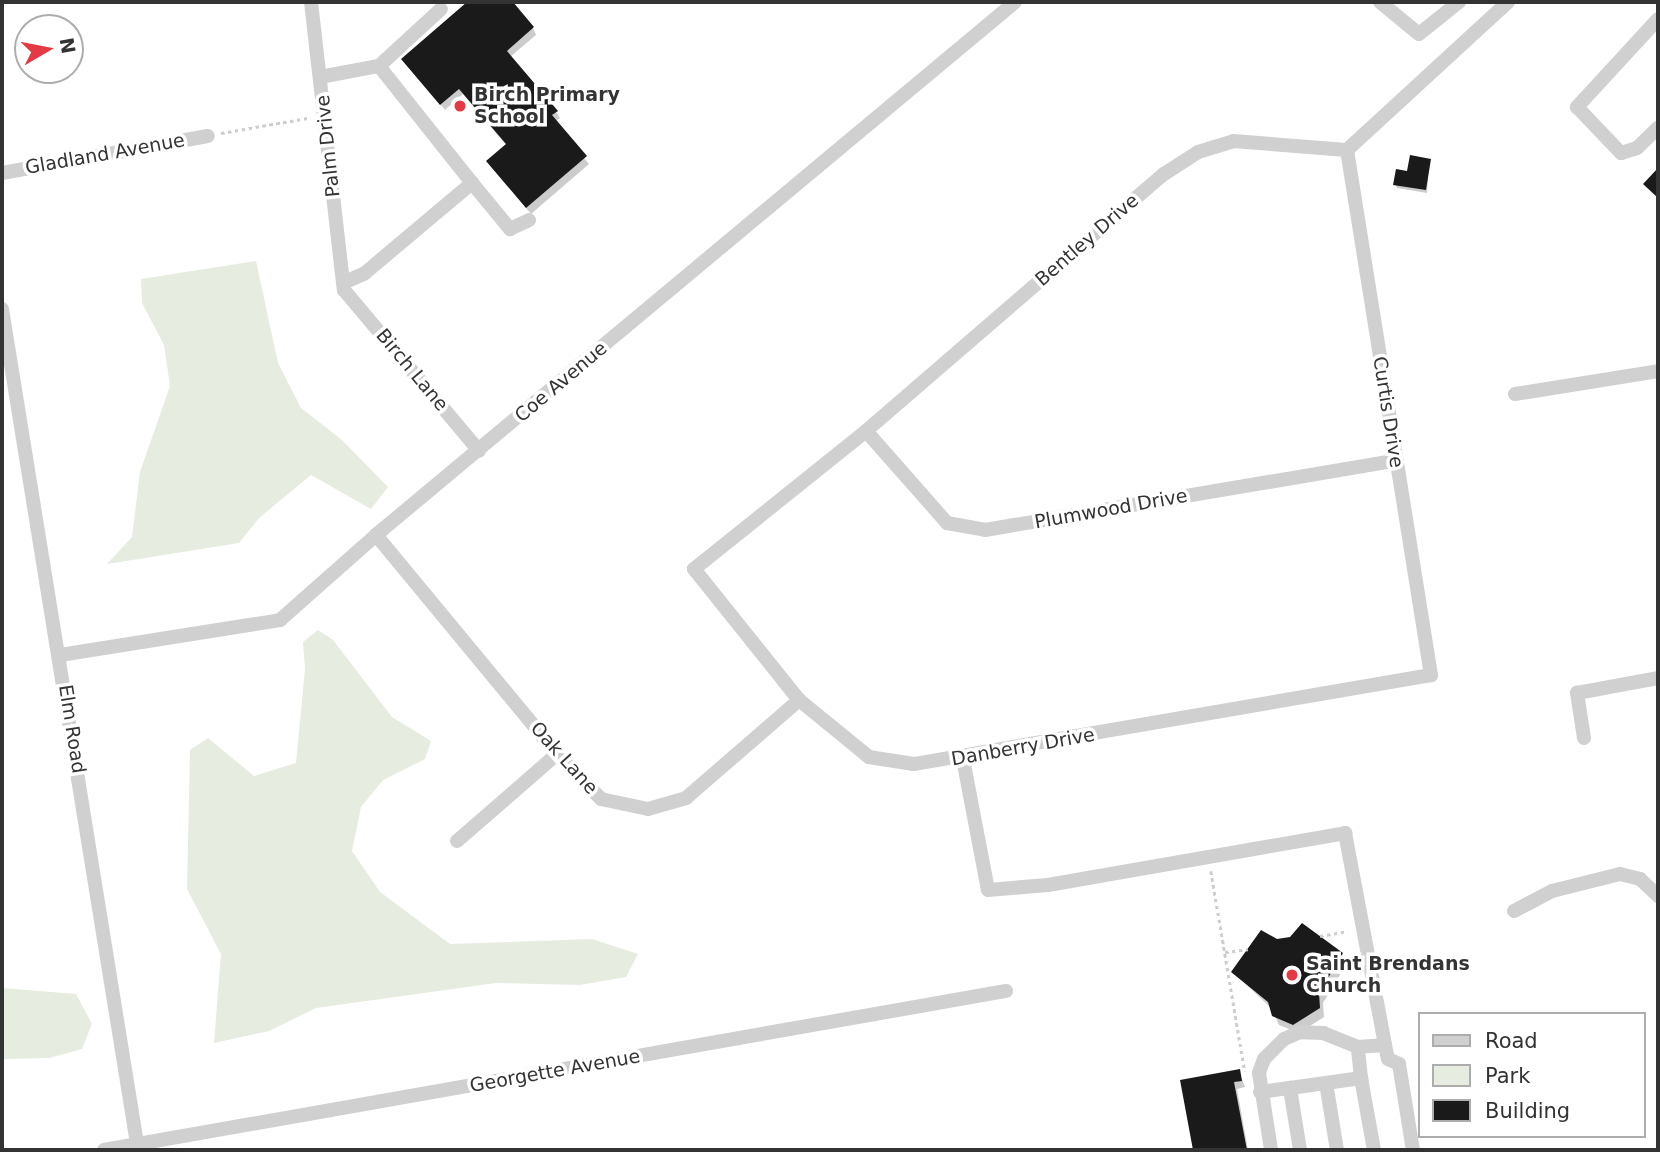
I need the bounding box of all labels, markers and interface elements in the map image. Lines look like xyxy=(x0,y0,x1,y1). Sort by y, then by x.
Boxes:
north arrow xyxy=(14,14,84,84)
text: N xyxy=(55,36,80,55)
place label: Birch Primary School xyxy=(474,84,620,128)
street label: Palm Drive xyxy=(311,94,345,198)
marker: Birch Primary School xyxy=(452,98,468,114)
street label: Gladland Avenue xyxy=(24,129,186,179)
street label: Bentley Drive xyxy=(1031,189,1143,291)
street label: Birch Lane xyxy=(371,324,453,416)
street label: Coe Avenue xyxy=(510,337,612,427)
street label: Curtis Drive xyxy=(1368,355,1408,469)
street label: Plumwood Drive xyxy=(1033,484,1189,534)
street label: Elm Road xyxy=(54,683,90,775)
street label: Oak Lane xyxy=(526,717,602,799)
street label: Danberry Drive xyxy=(949,723,1097,771)
place label: Saint Brendans Church xyxy=(1306,953,1470,997)
marker: Saint Brendans Church xyxy=(1284,967,1300,983)
legend xyxy=(1418,1012,1646,1138)
text: Road xyxy=(1485,1029,1538,1053)
street label: Georgette Avenue xyxy=(468,1045,642,1097)
text: Park xyxy=(1485,1064,1530,1088)
text: Building xyxy=(1485,1099,1570,1123)

